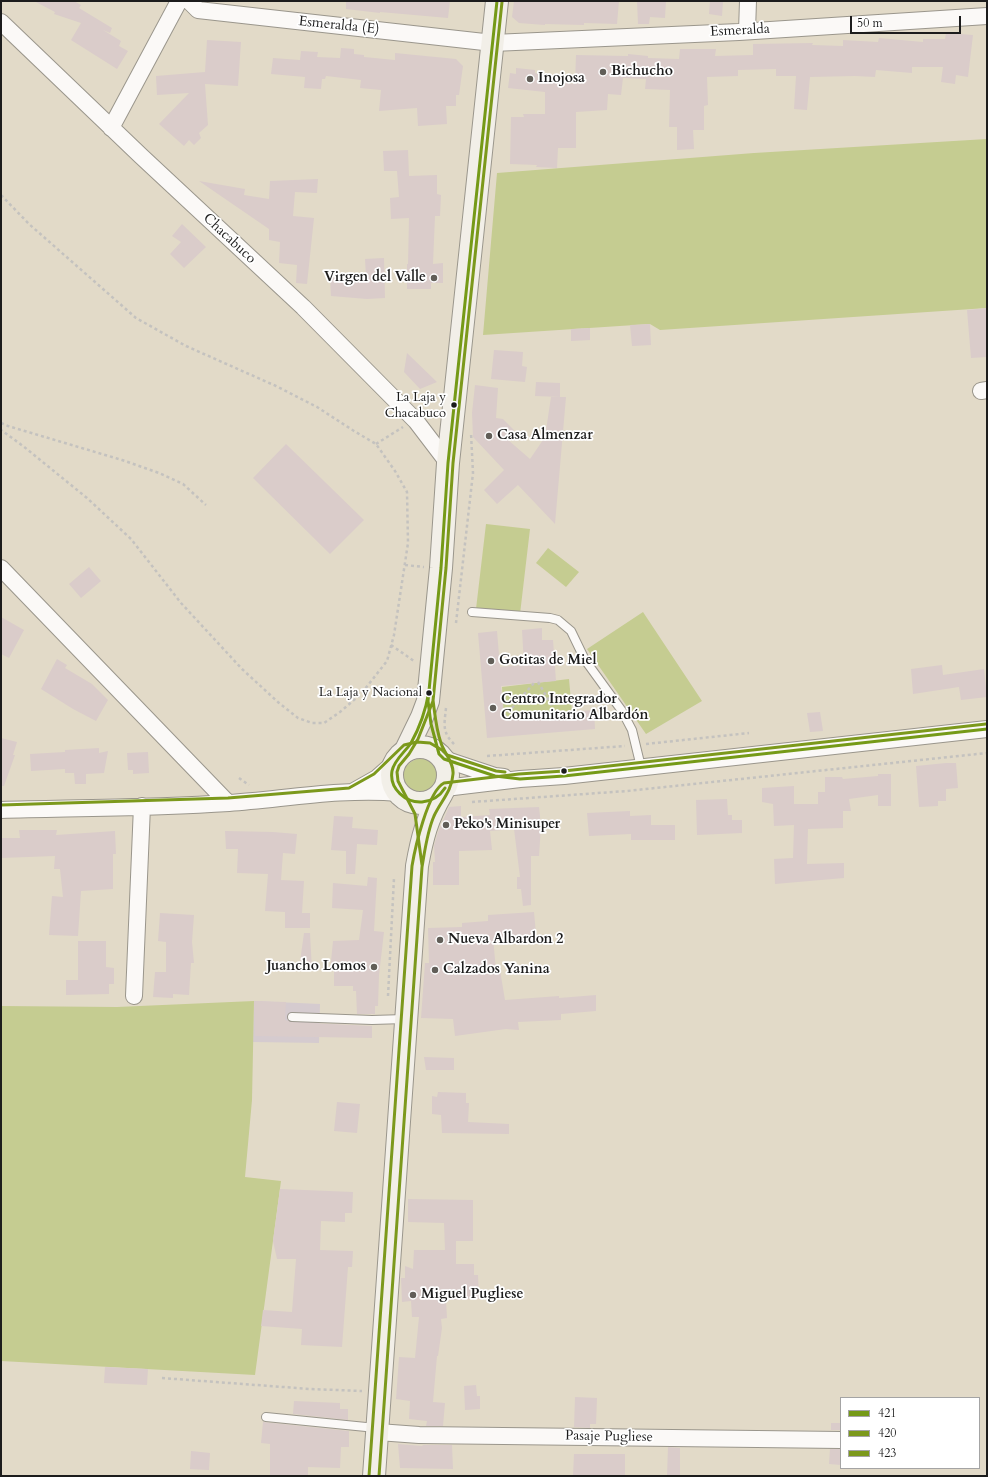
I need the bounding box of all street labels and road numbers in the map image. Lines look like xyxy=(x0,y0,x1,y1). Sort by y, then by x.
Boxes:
street label: Esmeralda (E) xyxy=(298,13,380,39)
street label: Esmeralda xyxy=(710,21,770,41)
street label: Chacabuco xyxy=(199,210,259,268)
street label: Pasaje Pugliese xyxy=(565,1428,653,1446)

